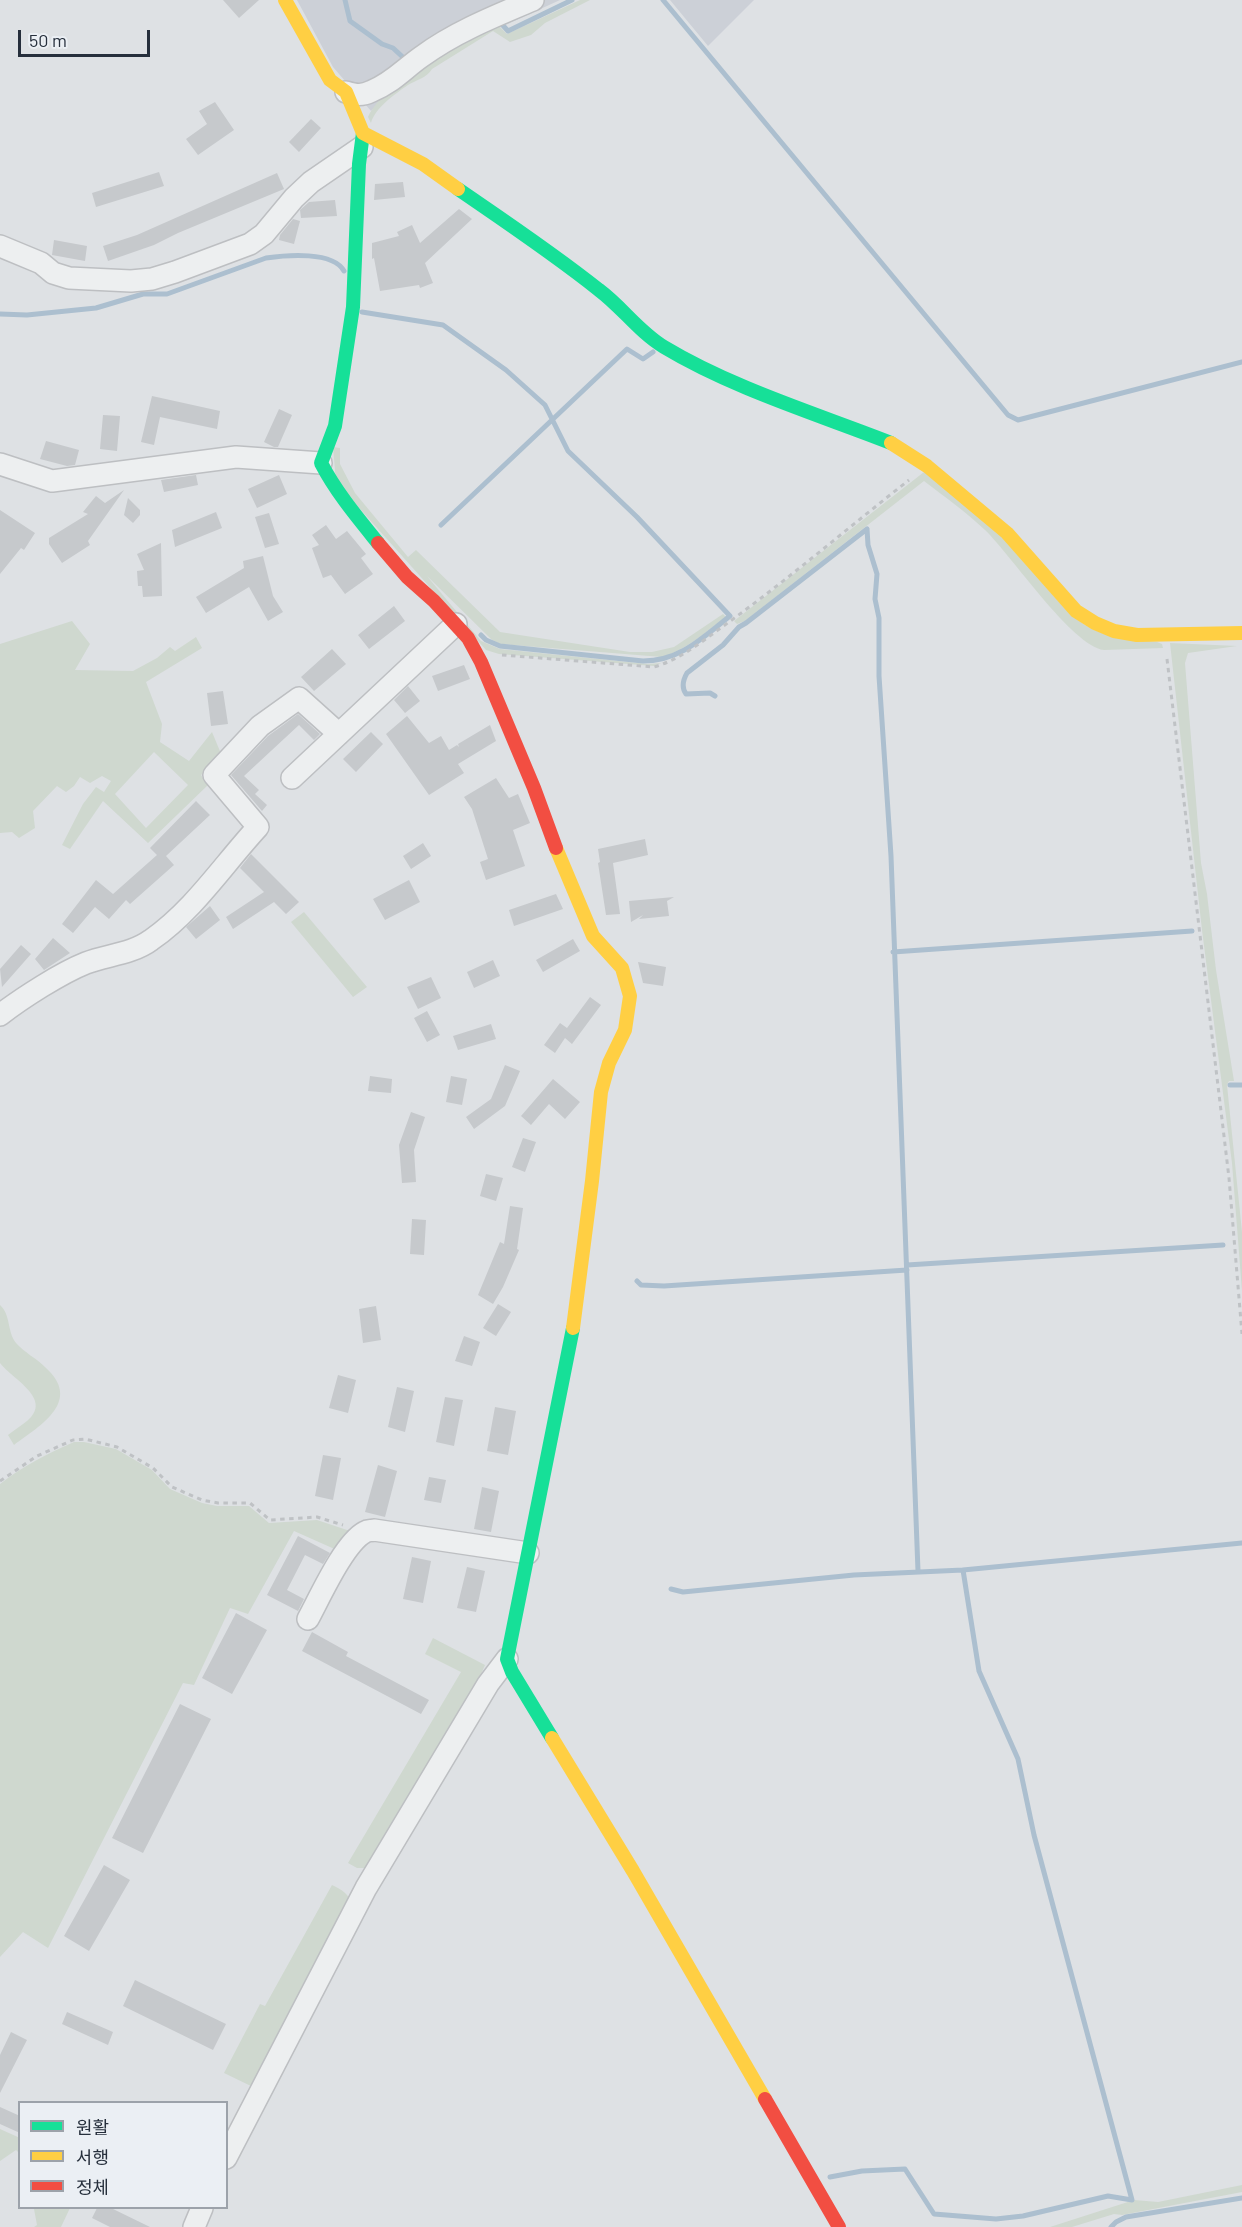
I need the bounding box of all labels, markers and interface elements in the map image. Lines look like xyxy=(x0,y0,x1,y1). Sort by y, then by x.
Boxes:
scale bar xyxy=(21,18,153,56)
text: 50 m xyxy=(29,29,67,51)
legend xyxy=(18,2101,228,2209)
text: 원활 xyxy=(76,2116,109,2138)
text: 서행 xyxy=(76,2146,109,2168)
text: 정체 xyxy=(76,2176,109,2198)

